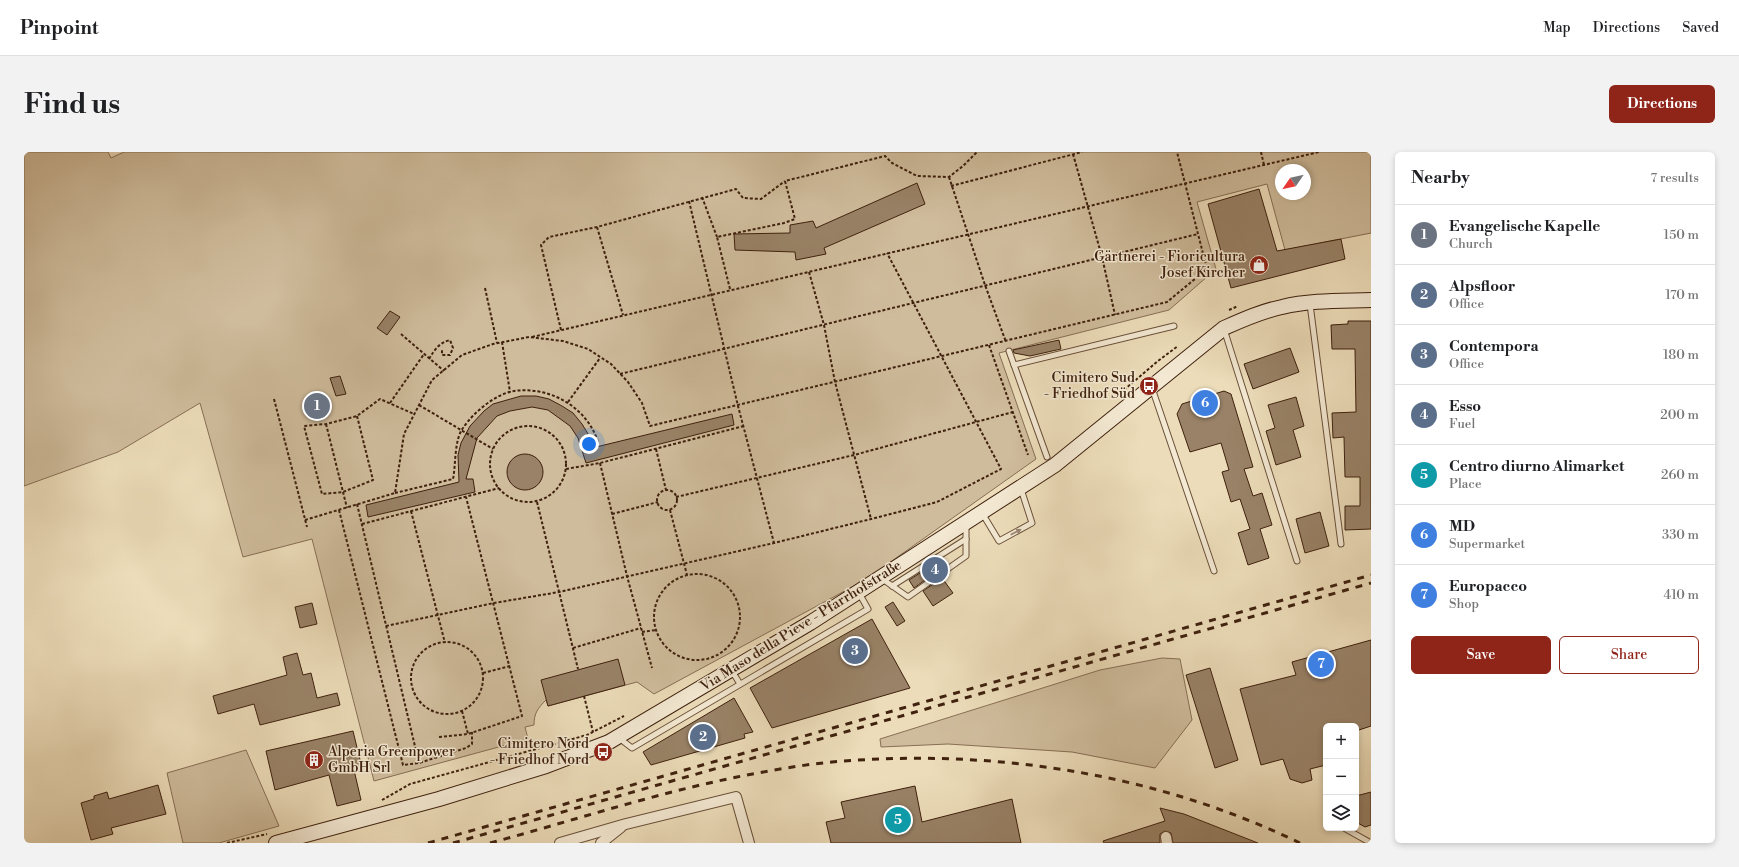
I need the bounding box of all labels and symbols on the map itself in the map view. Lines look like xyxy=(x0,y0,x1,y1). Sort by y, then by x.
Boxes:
north arrow xyxy=(1275,164,1311,200)
place label: Gärtnerei - Fioricultura Josef Kircher xyxy=(1094,248,1246,282)
shop icon: Gärtnerei - Fioricultura Josef Kircher xyxy=(1248,254,1270,276)
place label: Cimitero Sud - Friedhof Süd xyxy=(1044,369,1135,403)
bus stop icon: Cimitero Sud - Friedhof Süd xyxy=(1138,375,1160,397)
pin: 6 xyxy=(1192,388,1218,418)
pin: 1 xyxy=(304,391,330,421)
your location xyxy=(579,434,599,454)
one-way arrow xyxy=(1010,528,1022,535)
pin: 4 xyxy=(922,555,948,585)
street label: Via Maso della Pieve - Pfarrhofstraße xyxy=(696,556,905,696)
pin: 3 xyxy=(842,636,868,666)
pin: 7 xyxy=(1308,649,1334,679)
pin: 2 xyxy=(690,722,716,752)
place label: Cimitero Nord - Friedhof Nord xyxy=(490,735,589,769)
bus stop icon: Cimitero Nord - Friedhof Nord xyxy=(592,741,614,763)
place label: Alperia Greenpower GmbH Srl xyxy=(327,743,455,777)
building icon: Alperia Greenpower GmbH Srl xyxy=(303,749,325,771)
pin: 5 xyxy=(885,805,911,835)

